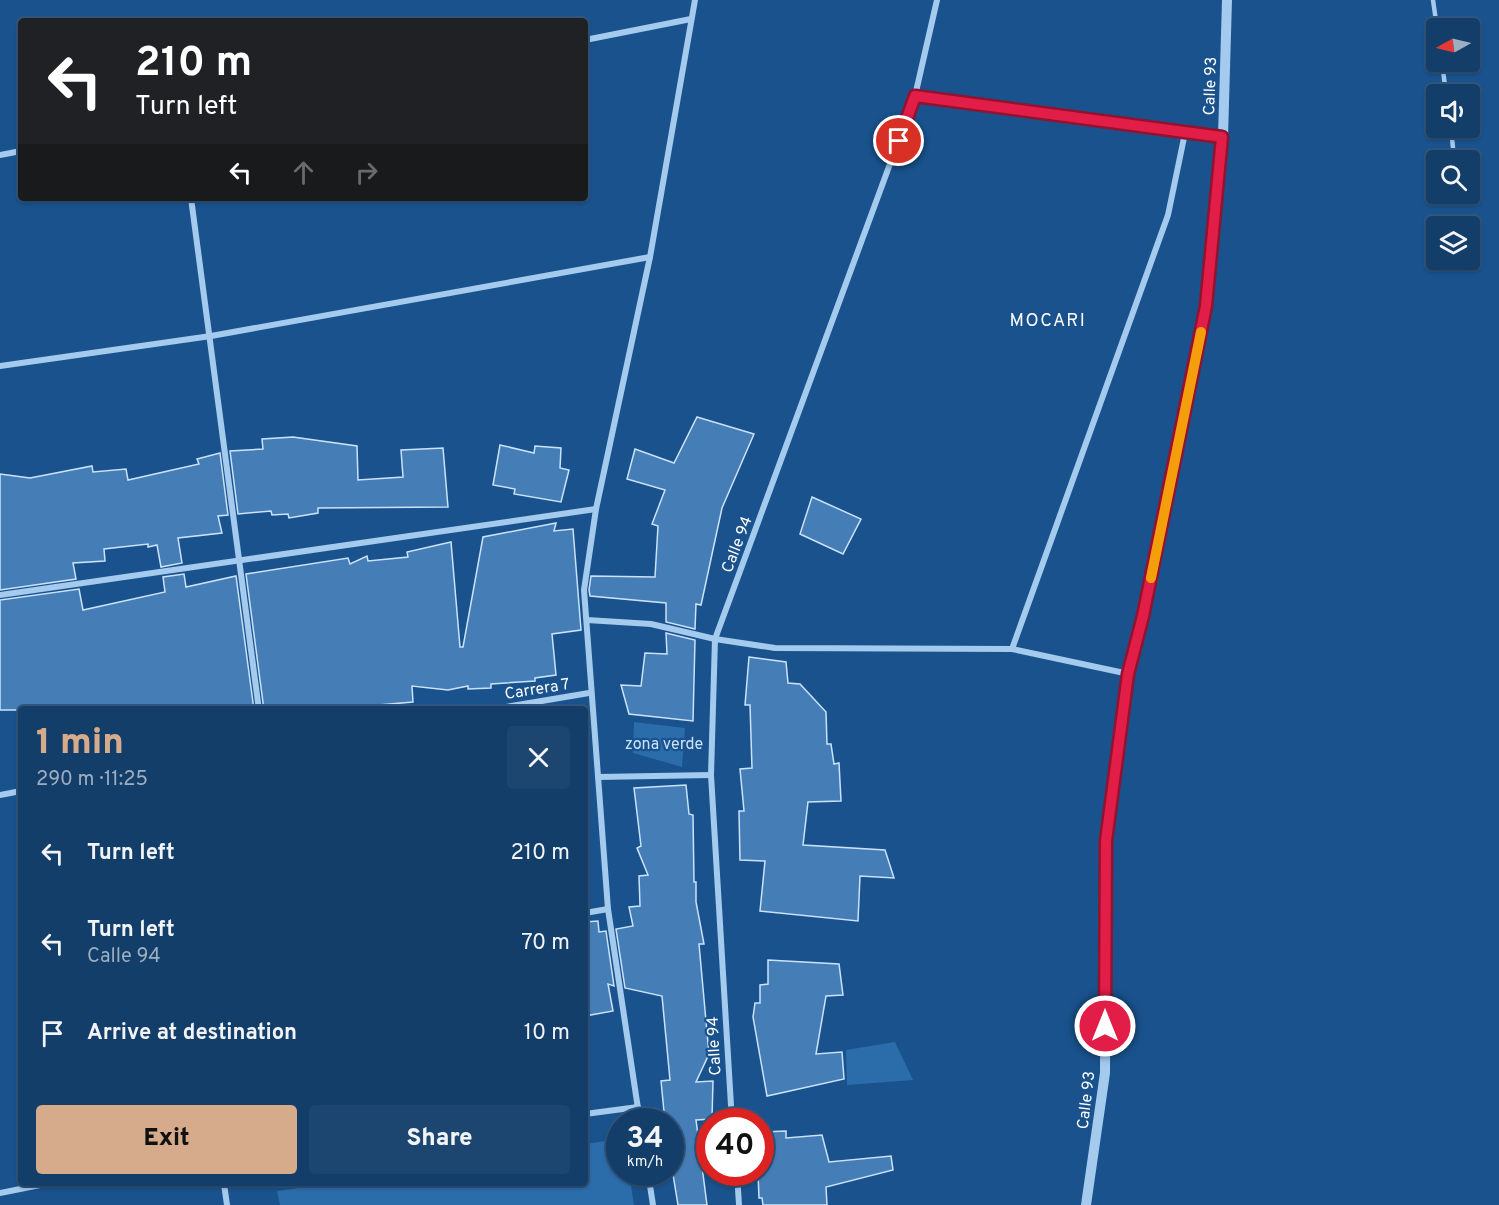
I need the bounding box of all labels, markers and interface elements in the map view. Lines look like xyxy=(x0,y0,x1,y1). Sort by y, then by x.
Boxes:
north arrow xyxy=(1426,18,1480,72)
map controls xyxy=(1426,18,1480,270)
text: 210 m xyxy=(135,38,252,91)
icon: left xyxy=(36,42,114,120)
street label: Calle 93 xyxy=(1200,56,1222,116)
button: sound xyxy=(1426,84,1480,138)
text: Turn left xyxy=(135,90,237,124)
pin xyxy=(873,115,924,166)
icon: arrive xyxy=(882,124,915,157)
button: search xyxy=(1426,150,1480,204)
icon: left xyxy=(224,156,257,189)
icon: ahead xyxy=(287,156,320,189)
icon: right xyxy=(350,156,383,189)
button: layers xyxy=(1426,216,1480,270)
district label: MOCARI xyxy=(1010,310,1086,333)
street label: Calle 94 xyxy=(718,514,758,576)
street label: Carrera 7 xyxy=(503,675,571,705)
text: 1 min xyxy=(36,721,124,767)
button: close xyxy=(507,726,570,789)
park label: zona verde xyxy=(625,735,703,755)
text: 290 m · 11:25 xyxy=(36,767,148,793)
icon: left xyxy=(36,837,69,870)
text: Turn left xyxy=(87,840,175,867)
text: 210 m xyxy=(510,840,570,867)
text: Turn left xyxy=(87,917,175,944)
icon: left xyxy=(36,927,69,960)
text: 70 m xyxy=(521,930,570,957)
text: Calle 94 xyxy=(87,944,161,970)
position arrow xyxy=(1073,994,1137,1058)
street label: Calle 94 xyxy=(703,1016,727,1076)
icon: arrive xyxy=(36,1017,69,1050)
text: Arrive at destination xyxy=(87,1020,297,1047)
text: 10 m xyxy=(524,1020,570,1047)
street label: Calle 93 xyxy=(1073,1070,1100,1131)
button: Exit xyxy=(36,1105,297,1174)
button: Share xyxy=(309,1105,570,1174)
speed limit sign: 40 xyxy=(696,1108,774,1186)
text: 34 xyxy=(626,1121,664,1158)
text: km/h xyxy=(627,1153,663,1172)

